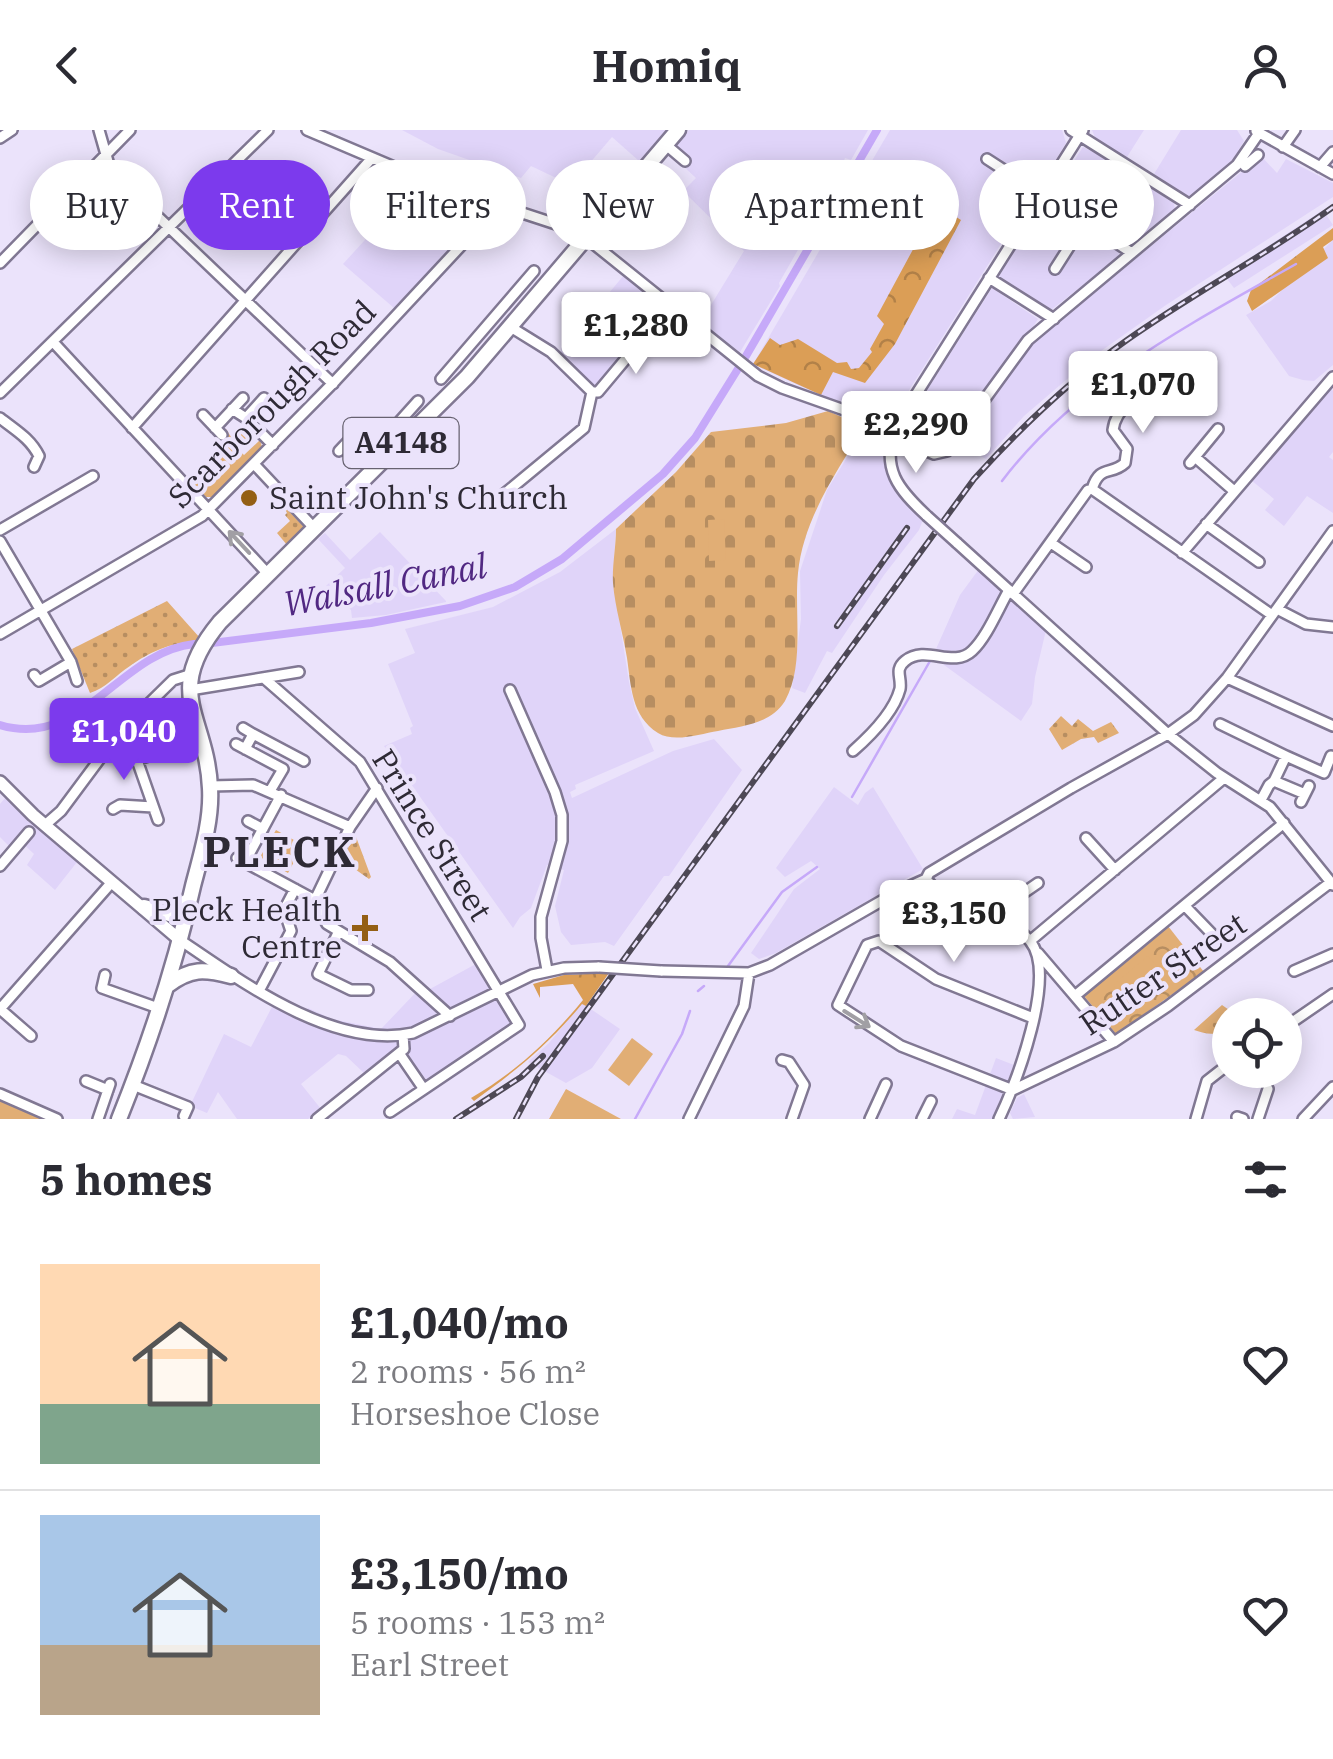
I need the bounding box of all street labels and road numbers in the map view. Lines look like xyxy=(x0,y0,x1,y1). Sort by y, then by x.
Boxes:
street label: Scarborough Road xyxy=(158,290,384,516)
road number: A4148 xyxy=(344,418,458,468)
street label: Prince Street xyxy=(363,741,502,928)
street label: Rutter Street xyxy=(1071,902,1254,1044)

